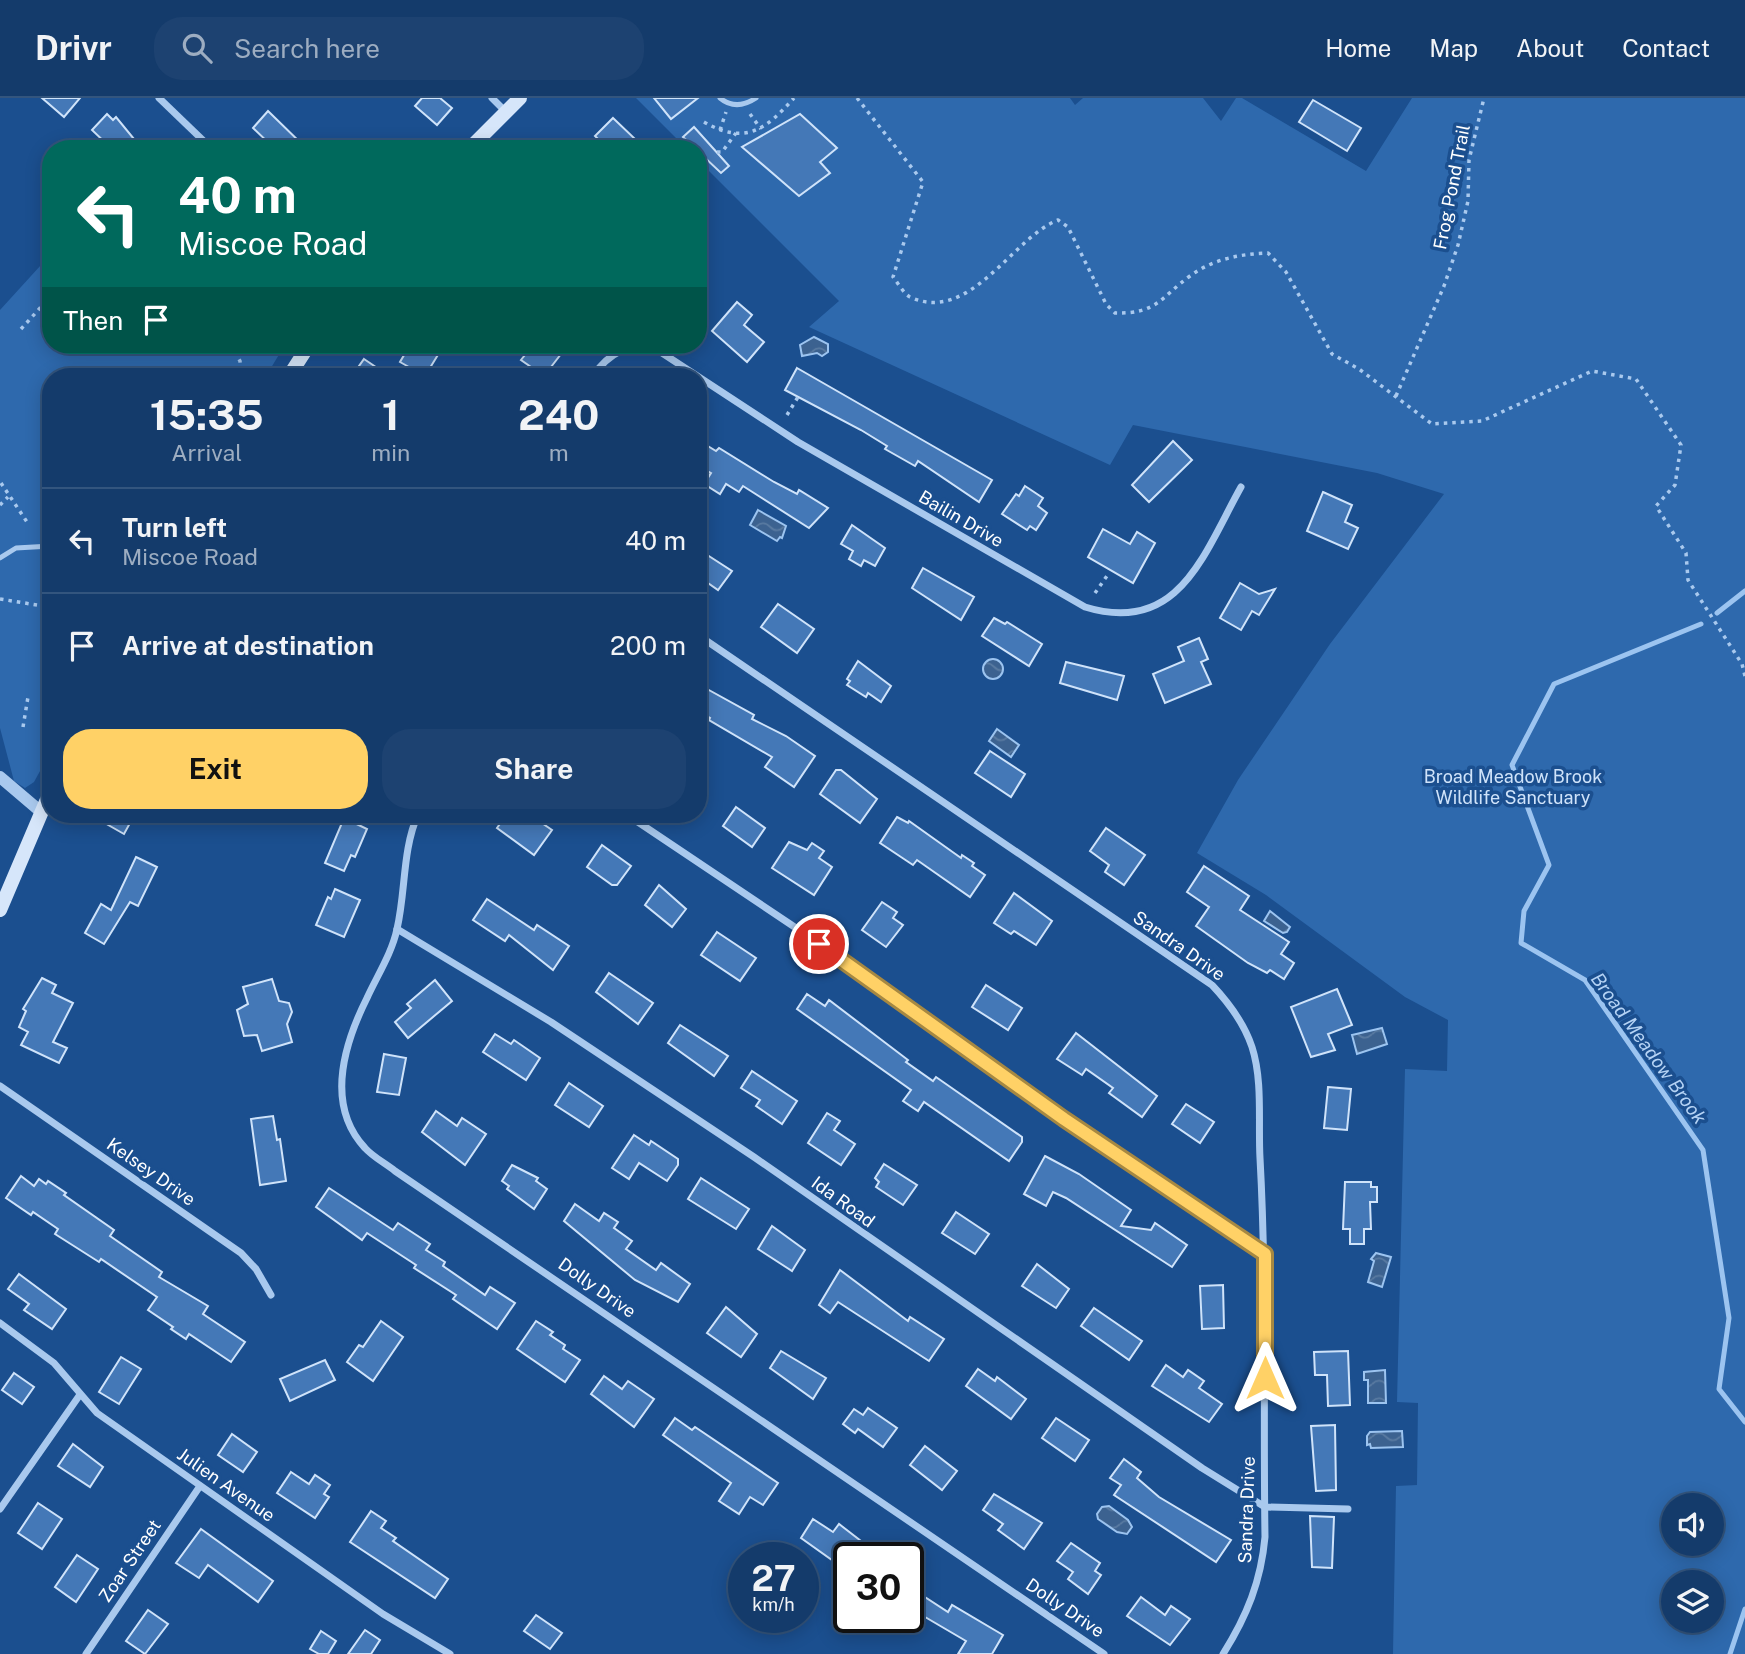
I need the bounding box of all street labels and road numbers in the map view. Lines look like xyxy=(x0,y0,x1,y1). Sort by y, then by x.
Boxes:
street label: Frog Pond Trail xyxy=(1429,123,1474,251)
street label: Bailin Drive xyxy=(915,486,1007,551)
street label: Sandra Drive xyxy=(1129,906,1229,985)
street label: Kelsey Drive xyxy=(103,1133,200,1210)
street label: Ida Road xyxy=(808,1172,879,1231)
street label: Dolly Drive xyxy=(554,1253,640,1322)
street label: Julien Avenue xyxy=(174,1443,279,1526)
street label: Sandra Drive xyxy=(1234,1456,1259,1564)
street label: Zoar Street xyxy=(94,1515,165,1606)
street label: Dolly Drive xyxy=(1022,1574,1108,1641)

